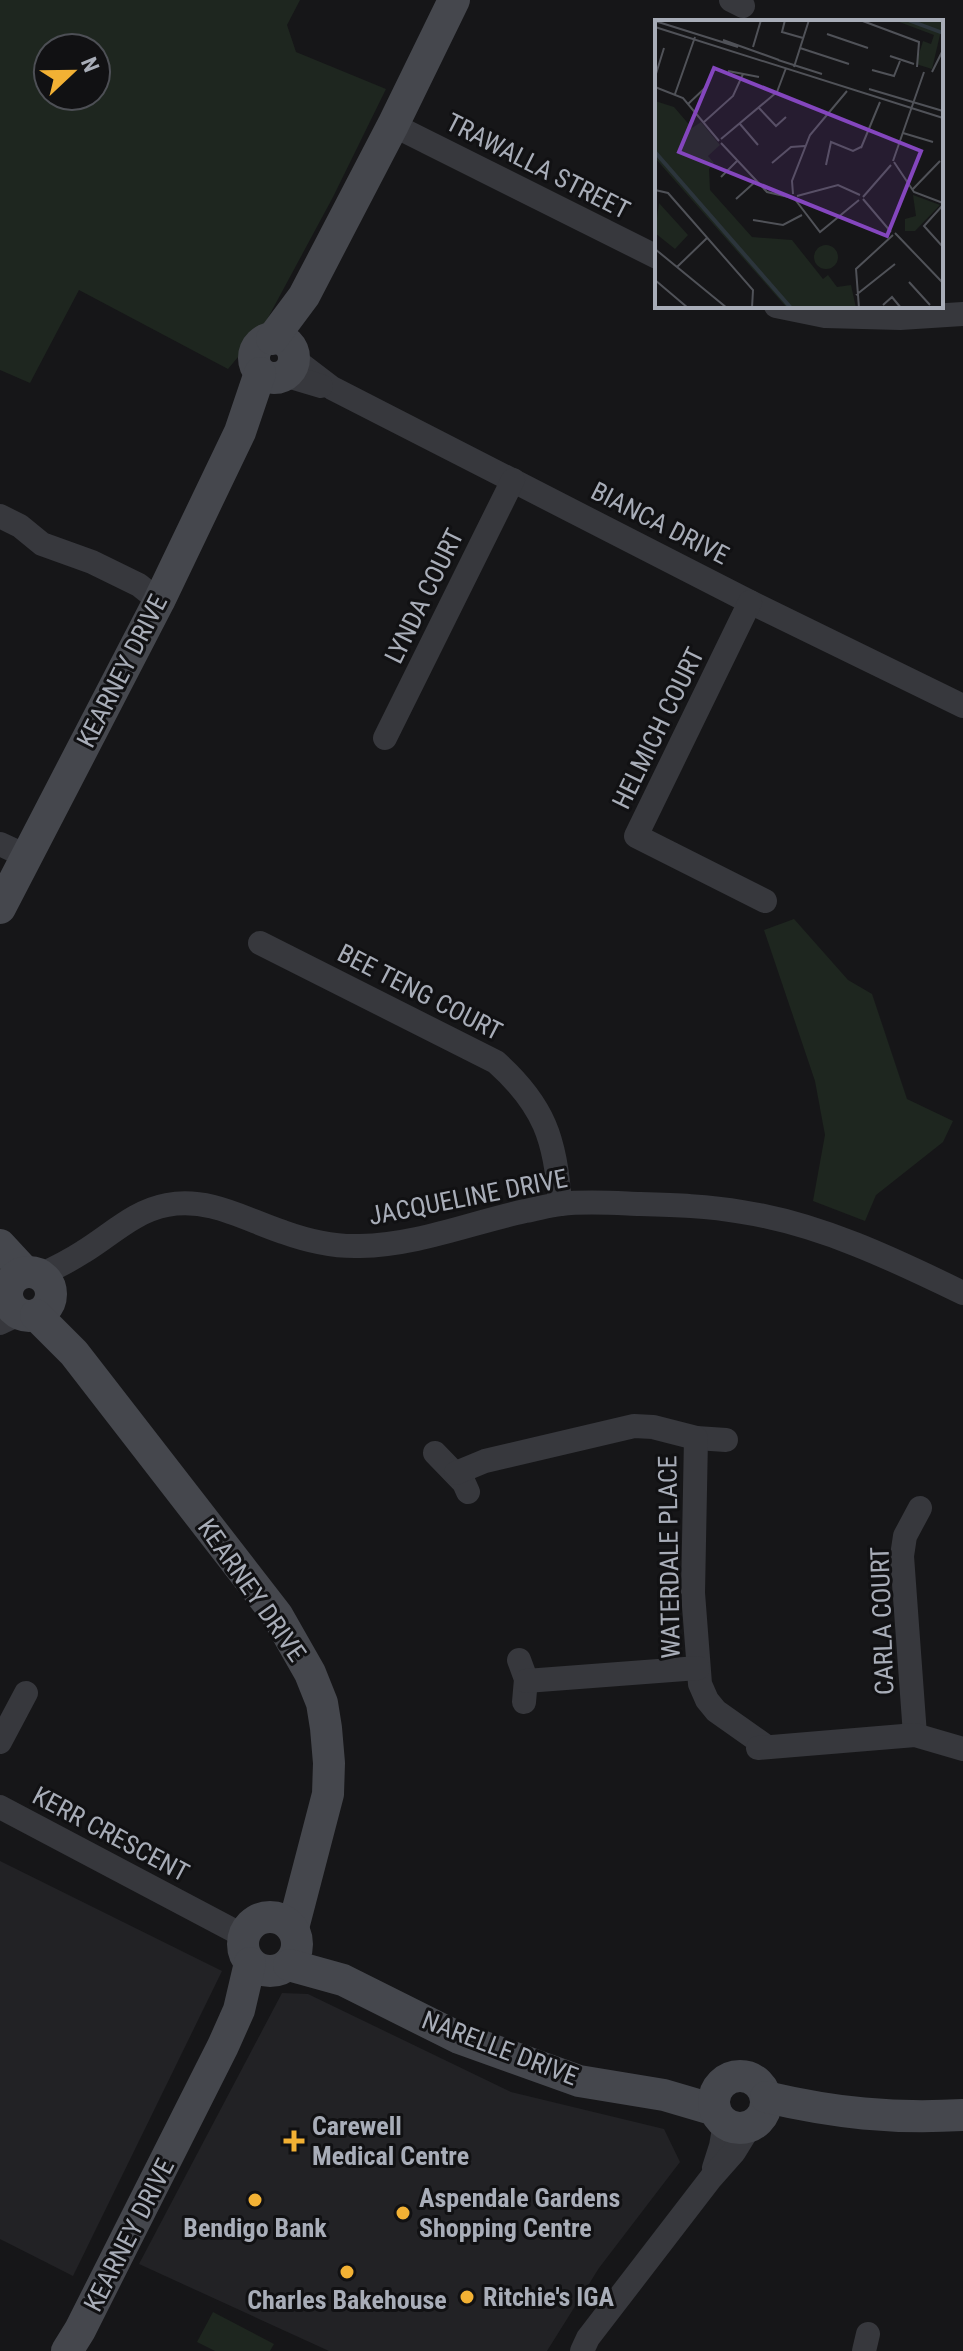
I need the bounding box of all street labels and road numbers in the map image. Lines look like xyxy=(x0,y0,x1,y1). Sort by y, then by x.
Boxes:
street label: TRAWALLA STREET xyxy=(441,107,635,225)
street label: BIANCA DRIVE xyxy=(586,476,734,570)
street label: LYNDA COURT xyxy=(379,524,469,668)
street label: KEARNEY DRIVE xyxy=(71,590,173,752)
street label: HELMICH COURT xyxy=(606,642,710,814)
street label: BEE TENG COURT xyxy=(333,938,507,1046)
street label: JACQUELINE DRIVE xyxy=(366,1163,570,1231)
street label: WATERDALE PLACE xyxy=(652,1455,686,1659)
street label: KEARNEY DRIVE xyxy=(192,1513,312,1667)
street label: CARLA COURT xyxy=(864,1546,900,1696)
street label: KERR CRESCENT xyxy=(28,1780,194,1888)
street label: NARELLE DRIVE xyxy=(418,2005,582,2091)
street label: KEARNEY DRIVE xyxy=(78,2154,180,2316)

